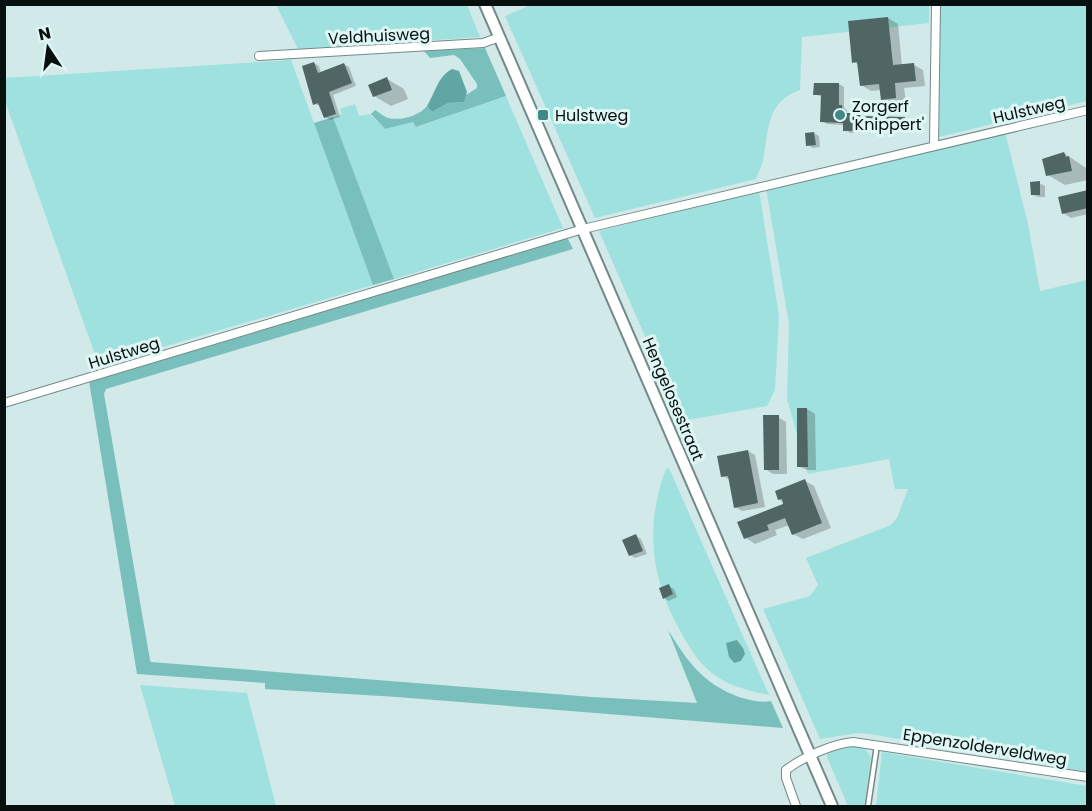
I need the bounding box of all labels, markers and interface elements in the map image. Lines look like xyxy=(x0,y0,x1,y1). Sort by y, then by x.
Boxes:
north arrow xyxy=(18,18,78,78)
text: N xyxy=(36,21,53,46)
street label: Veldhuisweg xyxy=(327,22,431,50)
street label: Hulstweg xyxy=(991,91,1067,129)
place label: Zorgerf 'Knippert' xyxy=(852,95,924,136)
place label: Hulstweg xyxy=(555,104,628,127)
marker: Hulstweg xyxy=(536,108,550,122)
marker: Zorgerf 'Knippert' xyxy=(833,108,847,122)
street label: Hulstweg xyxy=(86,331,162,375)
street label: Hengelosestraat xyxy=(637,334,709,464)
street label: Eppenzolderveldweg xyxy=(901,723,1069,771)

